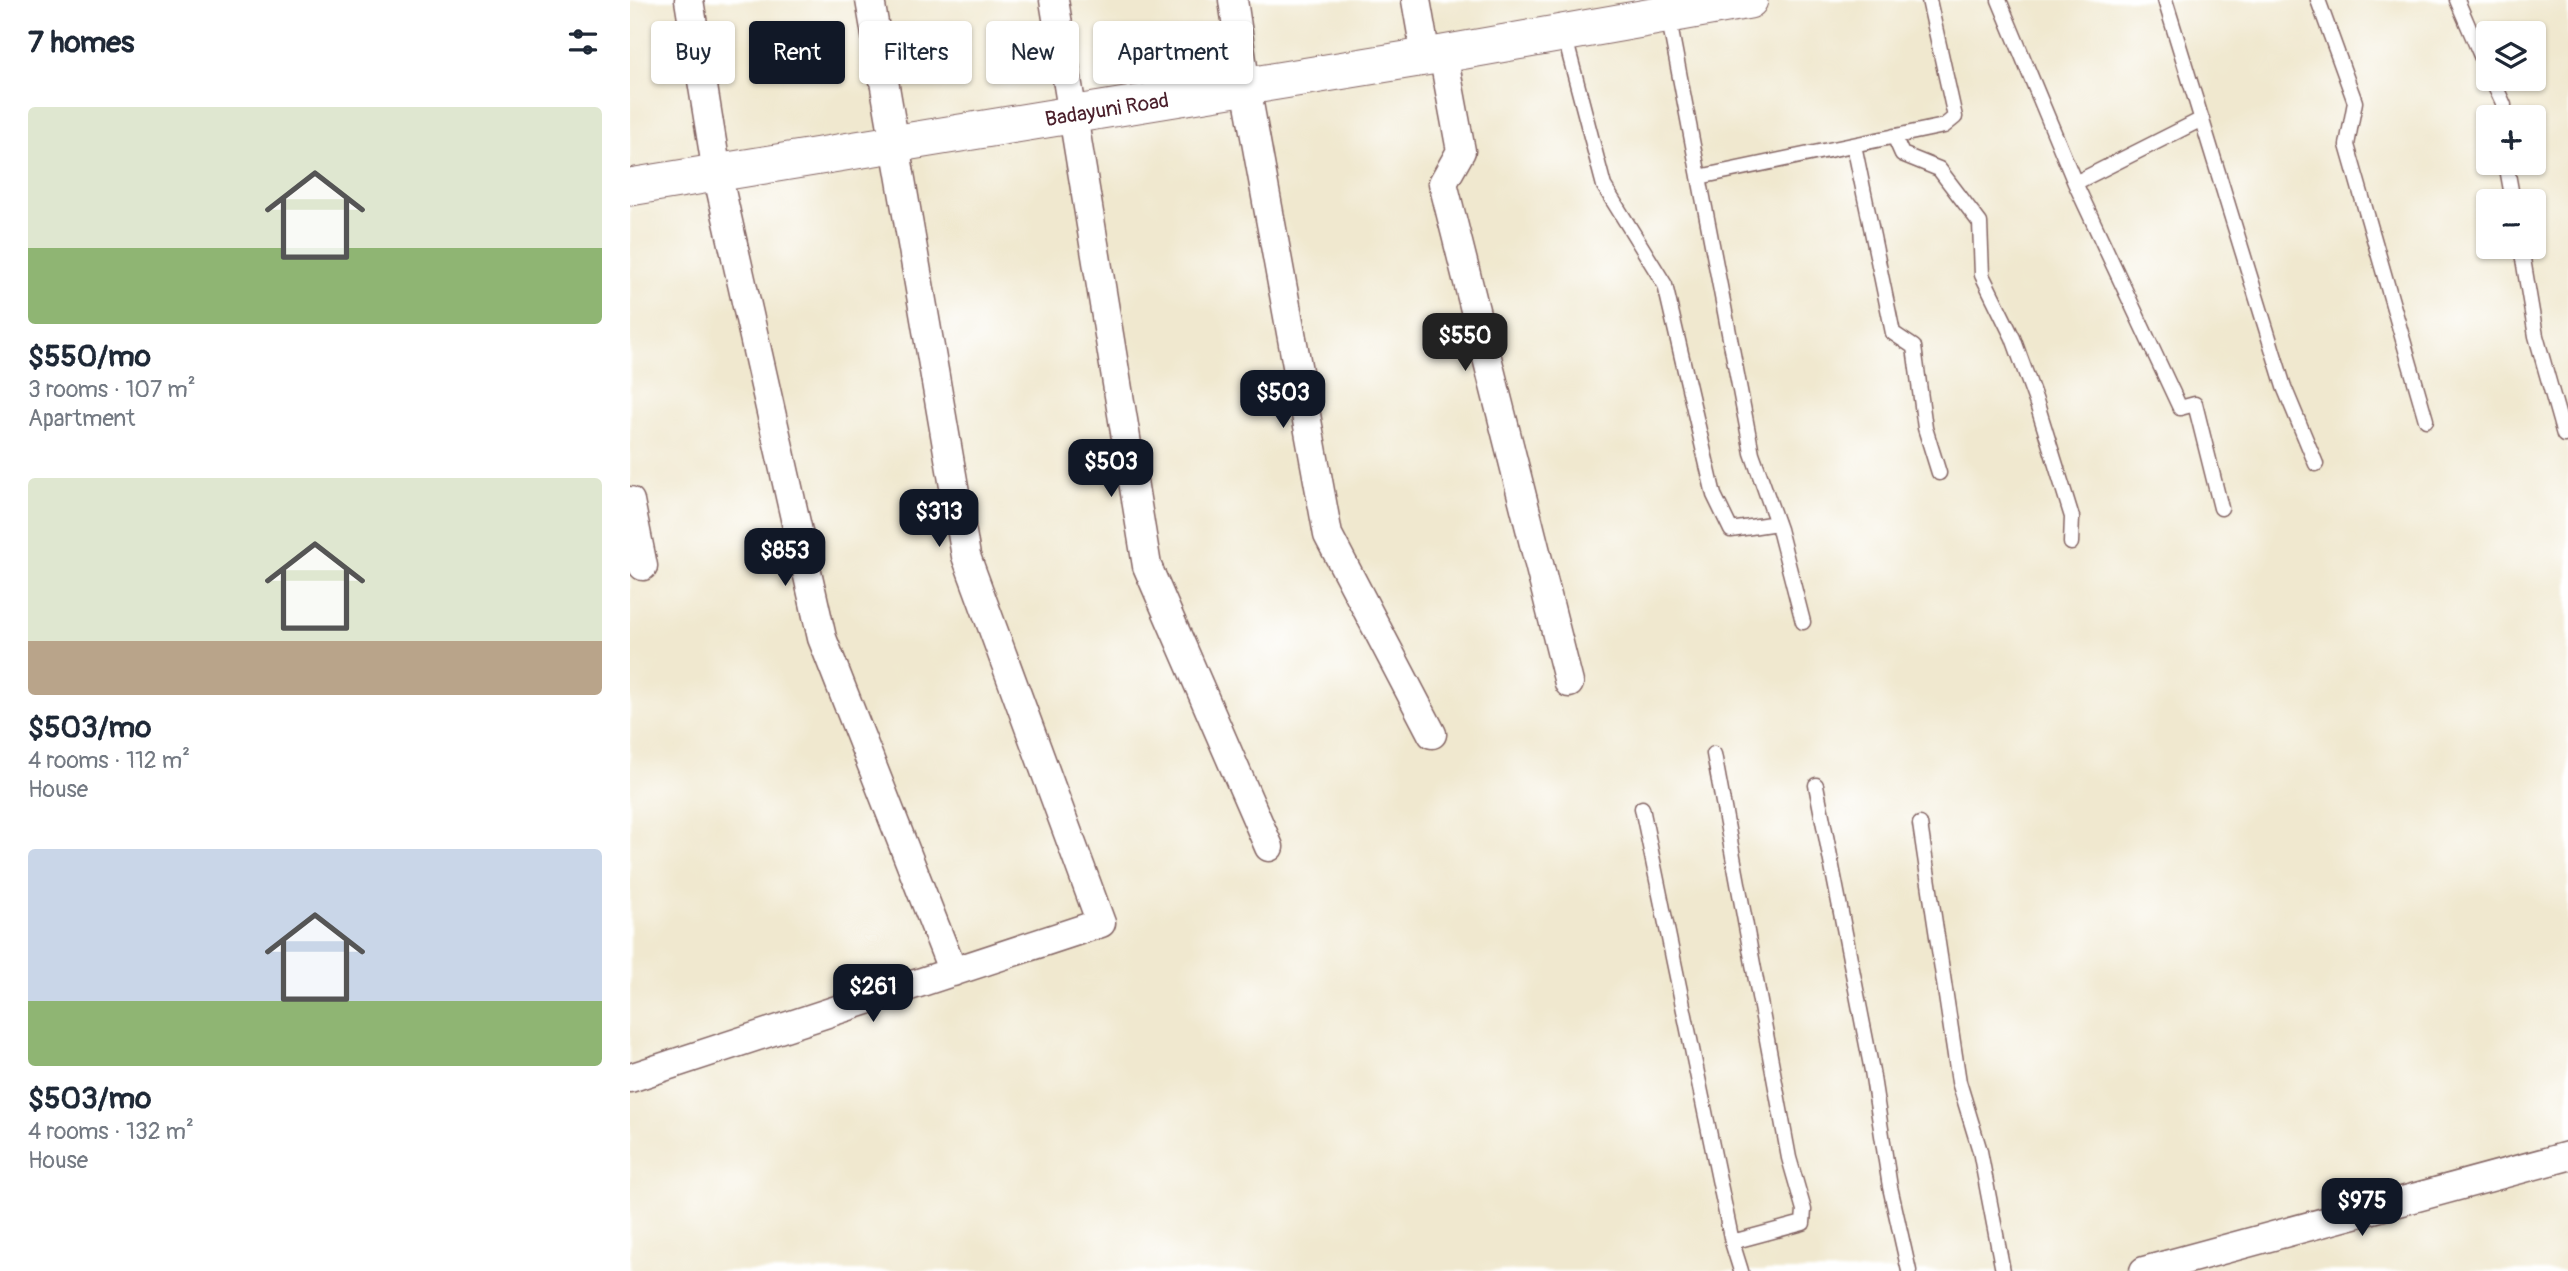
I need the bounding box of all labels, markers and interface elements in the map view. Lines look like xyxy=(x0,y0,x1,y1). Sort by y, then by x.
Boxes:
chip: Buy xyxy=(651,21,735,84)
chip: Rent xyxy=(749,21,845,84)
chip: Filters xyxy=(859,21,972,84)
chip: New xyxy=(986,21,1079,84)
chip: Apartment xyxy=(1093,21,1253,84)
map controls xyxy=(2476,21,2546,259)
button: layers xyxy=(2476,21,2546,91)
icon: filters xyxy=(564,23,602,61)
text: 7 homes xyxy=(28,24,135,61)
street label: Badayuni Road xyxy=(1043,87,1171,133)
button: + xyxy=(2476,105,2546,175)
icon: home xyxy=(252,152,378,278)
button: − xyxy=(2476,189,2546,259)
pin: $550 xyxy=(1424,314,1506,373)
text: $550 xyxy=(1438,321,1492,350)
text: $550/mo xyxy=(28,338,151,375)
pin: $503 xyxy=(1242,370,1324,430)
text: 3 rooms · 107 m² xyxy=(28,375,196,404)
text: $503 xyxy=(1256,378,1310,407)
text: Apartment xyxy=(28,404,135,433)
pin: $503 xyxy=(1070,440,1152,499)
text: $503 xyxy=(1084,447,1138,476)
pin: $313 xyxy=(898,490,980,549)
text: $313 xyxy=(915,497,963,526)
icon: home xyxy=(252,523,378,649)
pin: $853 xyxy=(744,528,826,588)
text: $853 xyxy=(760,536,810,565)
text: $503/mo xyxy=(28,709,151,746)
text: 4 rooms · 112 m² xyxy=(28,746,190,775)
text: House xyxy=(28,775,88,804)
icon: home xyxy=(252,894,378,1020)
pin: $261 xyxy=(832,964,914,1024)
text: $261 xyxy=(849,972,897,1001)
text: $503/mo xyxy=(28,1080,151,1117)
text: 4 rooms · 132 m² xyxy=(28,1117,194,1146)
text: House xyxy=(28,1146,88,1175)
pin: $975 xyxy=(2321,1178,2403,1238)
text: $975 xyxy=(2338,1186,2386,1215)

